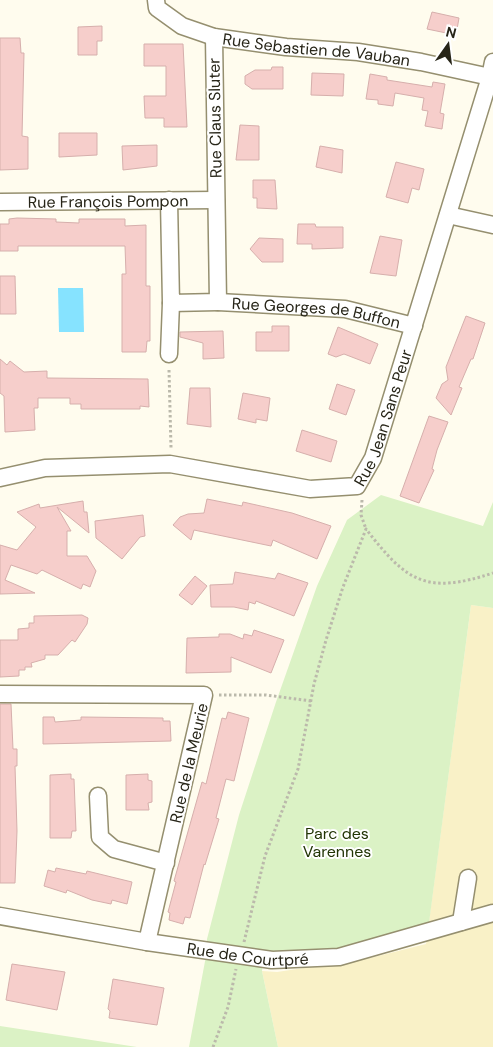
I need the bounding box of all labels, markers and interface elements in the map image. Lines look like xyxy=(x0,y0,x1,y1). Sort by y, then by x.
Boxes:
north arrow xyxy=(423,20,473,70)
text: N xyxy=(444,22,458,42)
street label: Rue Sebastien de Vauban xyxy=(221,28,412,71)
street label: Rue Claus Sluter xyxy=(203,58,227,178)
street label: Rue François Pompon xyxy=(28,190,188,212)
street label: Rue Georges de Buffon xyxy=(231,292,403,333)
street label: Rue Jean Sans Peur xyxy=(349,347,416,490)
street label: Rue de la Meurie xyxy=(165,701,213,825)
park label: Parc des Varennes xyxy=(303,823,371,862)
street label: Rue de Courtpré xyxy=(186,937,309,971)

